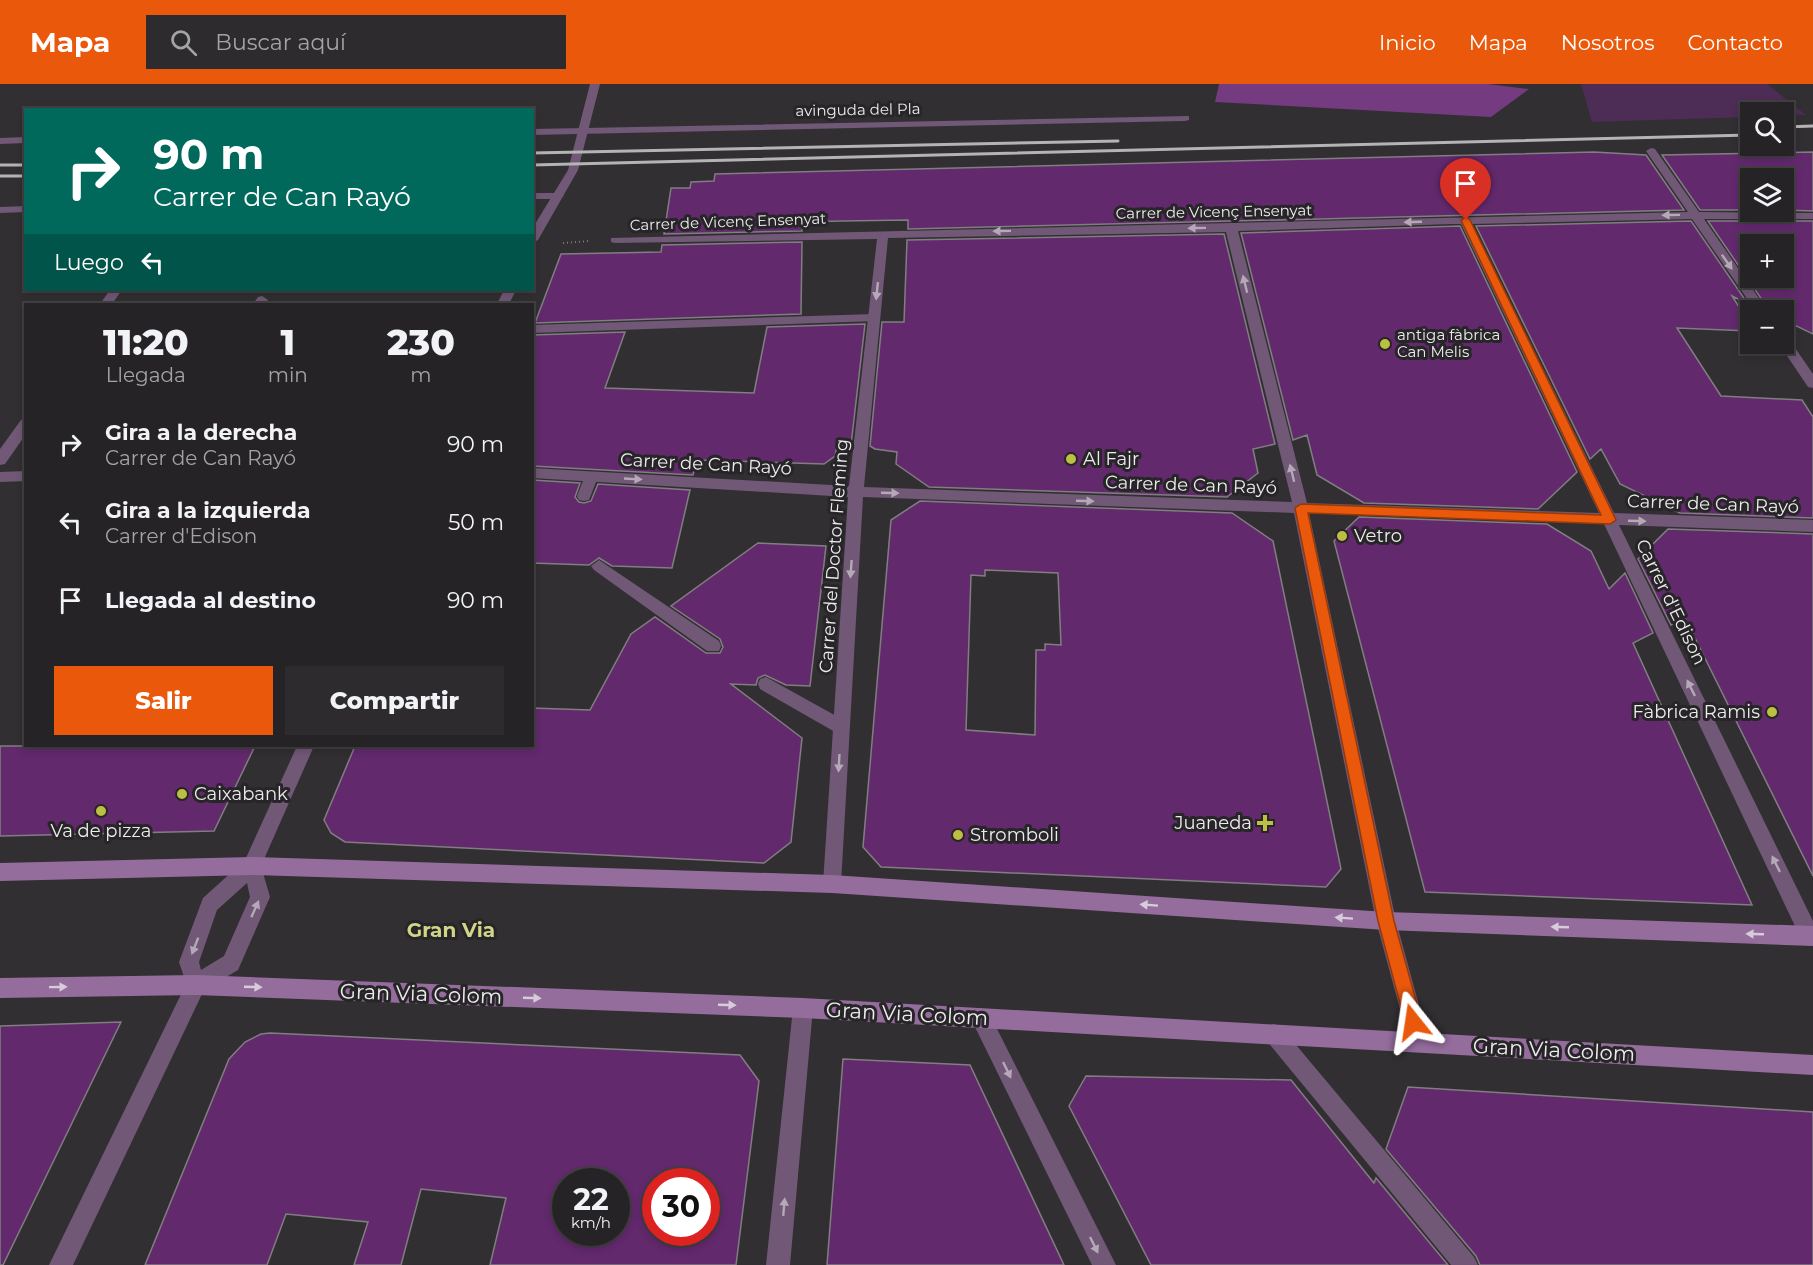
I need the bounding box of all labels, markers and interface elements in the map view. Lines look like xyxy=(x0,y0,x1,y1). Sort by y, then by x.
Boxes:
search box xyxy=(146,15,566,69)
text: Mapa xyxy=(30,25,110,59)
icon: search xyxy=(167,26,200,59)
text: Buscar aquí xyxy=(215,29,346,56)
text: Inicio xyxy=(1379,30,1436,55)
text: Mapa xyxy=(1469,30,1528,55)
text: Nosotros xyxy=(1561,30,1654,55)
text: Contacto xyxy=(1687,30,1783,55)
street label: avinguda del Pla xyxy=(795,99,921,120)
map controls xyxy=(1740,102,1794,354)
button: search xyxy=(1740,102,1794,156)
text: 90 m xyxy=(153,128,264,180)
icon: right xyxy=(54,132,132,210)
pin xyxy=(1440,158,1491,220)
icon: arrive xyxy=(1449,167,1482,200)
button: layers xyxy=(1740,168,1794,222)
text: Carrer de Can Rayó xyxy=(153,180,411,213)
street label: Carrer de Vicenç Ensenyat xyxy=(1116,200,1312,223)
street label: Carrer de Vicenç Ensenyat xyxy=(629,209,827,234)
one-way arrow xyxy=(1661,210,1680,220)
one-way arrow xyxy=(1403,217,1422,227)
one-way arrow xyxy=(1187,224,1206,233)
one-way arrow xyxy=(992,226,1011,236)
button: + xyxy=(1740,234,1794,288)
icon: left xyxy=(136,246,169,279)
text: Luego xyxy=(54,249,124,276)
one-way arrow xyxy=(1721,254,1733,270)
one-way arrow xyxy=(1240,274,1250,293)
one-way arrow xyxy=(872,282,882,301)
button: − xyxy=(1740,300,1794,354)
text: 11:20 xyxy=(103,320,189,364)
text: 1 xyxy=(281,320,295,364)
text: 230 xyxy=(387,320,455,364)
place label: antiga fàbrica Can Melis xyxy=(1397,325,1500,361)
marker: antiga fàbrica Can Melis xyxy=(1378,337,1392,351)
text: Llegada xyxy=(106,363,186,387)
text: min xyxy=(268,363,308,387)
text: m xyxy=(410,363,432,387)
text: Gira a la derecha xyxy=(105,419,297,446)
icon: right xyxy=(54,428,87,461)
text: 90 m xyxy=(447,431,504,458)
street label: Carrer del Doctor Fleming xyxy=(815,438,853,674)
text: Carrer de Can Rayó xyxy=(105,446,296,470)
place label: Al Fajr xyxy=(1083,448,1139,470)
street label: Carrer de Can Rayó xyxy=(620,449,792,479)
marker: Al Fajr xyxy=(1064,452,1078,466)
one-way arrow xyxy=(1287,464,1296,482)
street label: Carrer de Can Rayó xyxy=(1105,471,1277,499)
one-way arrow xyxy=(623,474,642,484)
one-way arrow xyxy=(881,489,900,498)
street label: Carrer de Can Rayó xyxy=(1627,490,1799,518)
one-way arrow xyxy=(1076,496,1095,505)
text: Gira a la izquierda xyxy=(105,497,311,524)
icon: left xyxy=(54,506,87,539)
text: 50 m xyxy=(448,509,504,536)
one-way arrow xyxy=(1627,516,1646,525)
text: Carrer d'Edison xyxy=(105,524,257,548)
place label: Vetro xyxy=(1354,525,1402,547)
marker: Vetro xyxy=(1335,529,1349,543)
street label: Carrer d'Edison xyxy=(1631,536,1711,668)
one-way arrow xyxy=(847,559,856,578)
icon: arrive xyxy=(54,584,87,617)
text: Llegada al destino xyxy=(105,587,316,614)
text: 90 m xyxy=(447,587,504,614)
button: Salir xyxy=(54,666,273,735)
button: Compartir xyxy=(285,666,504,735)
one-way arrow xyxy=(1687,680,1696,697)
place label: Fàbrica Ramis xyxy=(1633,701,1760,723)
marker: Fàbrica Ramis xyxy=(1765,705,1779,719)
one-way arrow xyxy=(835,754,844,773)
place label: Caixabank xyxy=(194,783,288,805)
marker: Caixabank xyxy=(175,787,189,801)
marker: Va de pizza xyxy=(94,804,108,818)
place label: Juaneda xyxy=(1173,812,1252,834)
marker: Juaneda xyxy=(1256,814,1274,832)
place label: Va de pizza xyxy=(51,820,151,842)
place label: Stromboli xyxy=(970,824,1059,846)
marker: Stromboli xyxy=(951,828,965,842)
one-way arrow xyxy=(1771,856,1780,873)
one-way arrow xyxy=(250,900,259,917)
one-way arrow xyxy=(1140,900,1159,910)
one-way arrow xyxy=(1334,913,1353,923)
district label: Gran Via xyxy=(407,918,495,942)
one-way arrow xyxy=(1550,922,1569,931)
one-way arrow xyxy=(1745,929,1764,938)
one-way arrow xyxy=(190,937,199,955)
street label: Gran Via Colom xyxy=(339,978,503,1009)
one-way arrow xyxy=(49,982,68,992)
one-way arrow xyxy=(244,983,263,992)
position arrow xyxy=(1381,990,1445,1054)
one-way arrow xyxy=(523,993,542,1002)
street label: Gran Via Colom xyxy=(825,997,989,1030)
one-way arrow xyxy=(718,1001,737,1010)
street label: Gran Via Colom xyxy=(1472,1033,1636,1066)
one-way arrow xyxy=(1002,1062,1012,1079)
speed limit sign: 30 xyxy=(642,1168,720,1246)
text: 22 xyxy=(573,1181,609,1218)
one-way arrow xyxy=(779,1197,789,1216)
text: km/h xyxy=(571,1213,611,1232)
one-way arrow xyxy=(1089,1236,1098,1253)

